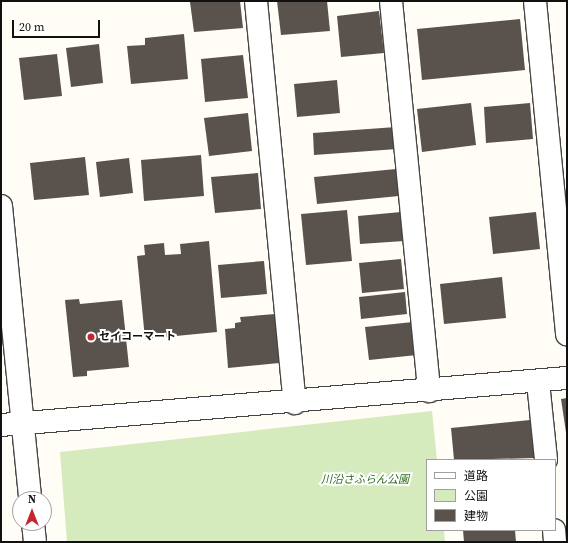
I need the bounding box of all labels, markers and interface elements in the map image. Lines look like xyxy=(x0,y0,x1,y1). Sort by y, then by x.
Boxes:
scale bar xyxy=(14,12,102,38)
text: 20 m xyxy=(19,19,45,35)
place label: セイコーマート xyxy=(99,330,176,344)
marker: セイコーマート xyxy=(86,332,96,342)
legend xyxy=(426,459,556,531)
text: 道路 xyxy=(464,468,488,484)
park label: 川沿さふらん公園 xyxy=(321,473,409,487)
text: 公園 xyxy=(464,488,488,504)
north arrow xyxy=(12,491,52,531)
text: N xyxy=(28,492,36,507)
text: 建物 xyxy=(464,508,488,524)

